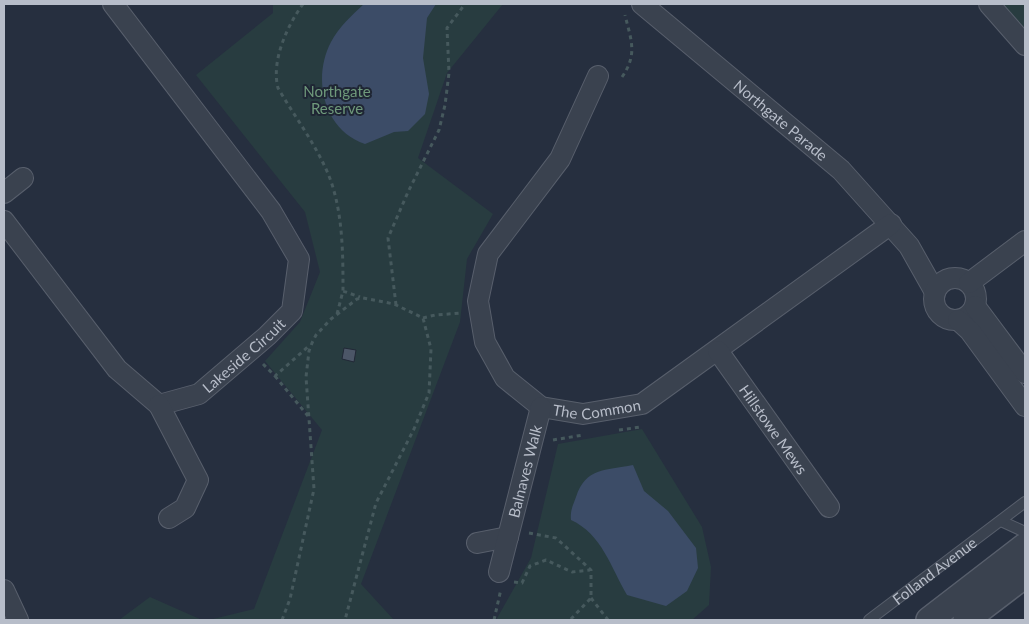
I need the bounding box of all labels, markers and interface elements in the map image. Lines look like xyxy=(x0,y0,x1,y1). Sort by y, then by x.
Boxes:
street label: Northgate Parade xyxy=(730,76,832,164)
park label: Northgate Reserve xyxy=(303,82,371,117)
street label: Lakeside Circuit xyxy=(199,314,289,396)
street label: Hillstowe Mews xyxy=(736,381,812,477)
street label: The Common xyxy=(551,395,642,423)
street label: Balnaves Walk xyxy=(504,422,545,520)
street label: Folland Avenue xyxy=(889,533,980,608)

